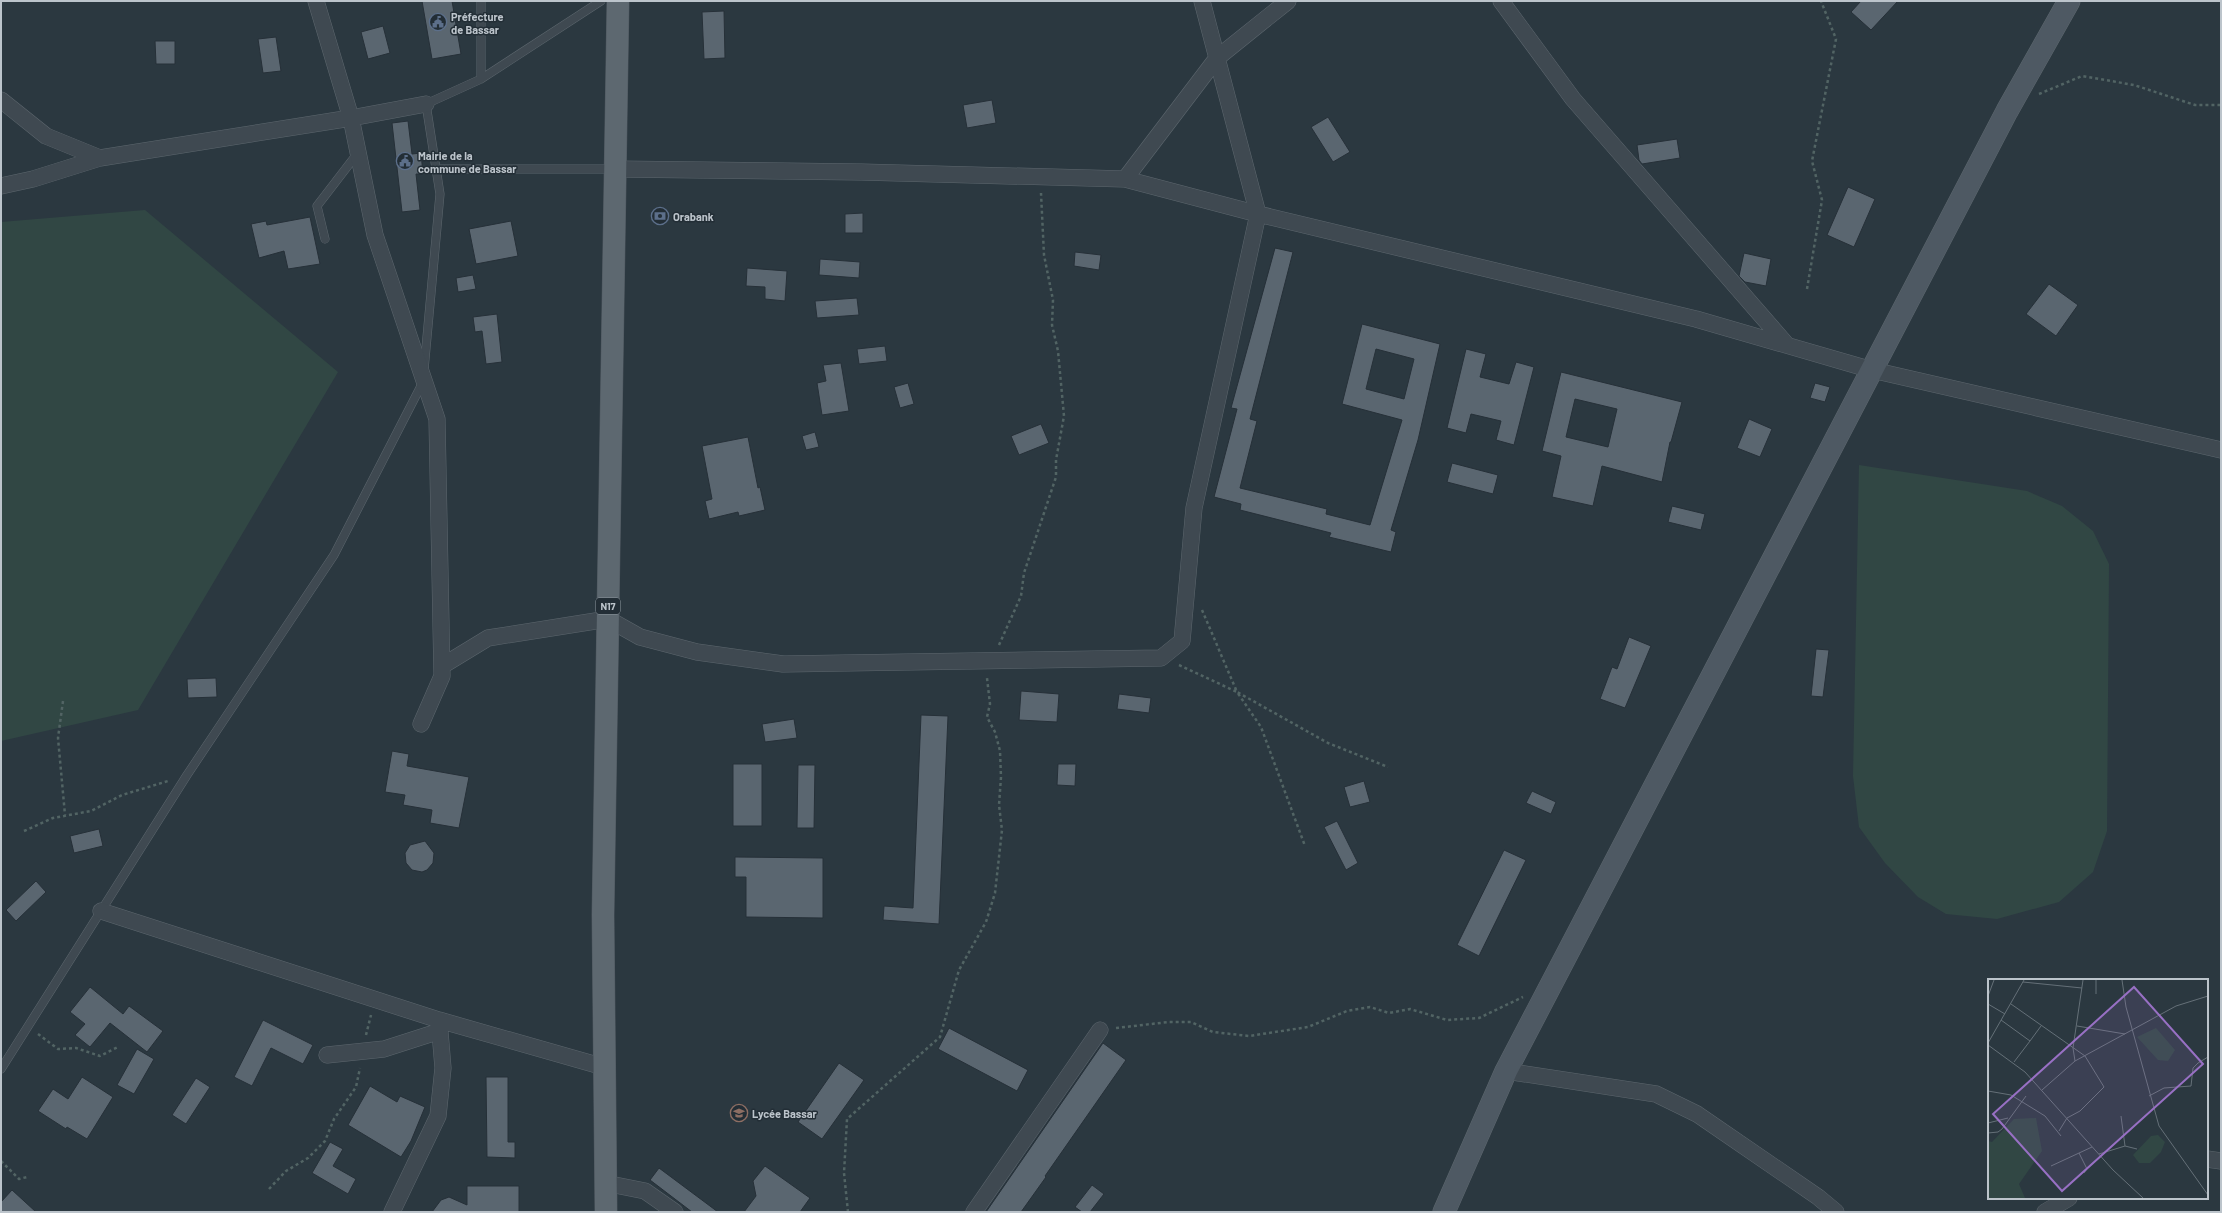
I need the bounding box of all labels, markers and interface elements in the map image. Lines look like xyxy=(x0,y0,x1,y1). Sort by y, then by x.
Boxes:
place label: Préfecture de Bassar xyxy=(451,10,504,36)
public building icon: Préfecture de Bassar xyxy=(428,12,448,32)
place label: Mairie de la commune de Bassar xyxy=(418,149,517,175)
public building icon: Mairie de la commune de Bassar xyxy=(395,151,415,171)
bank icon: Orabank xyxy=(650,206,670,226)
place label: Orabank xyxy=(673,210,714,223)
road number: N17 xyxy=(596,598,620,614)
inset map xyxy=(1988,979,2208,1199)
school or university icon: Lycée Bassar xyxy=(729,1103,749,1123)
place label: Lycée Bassar xyxy=(752,1107,818,1120)

